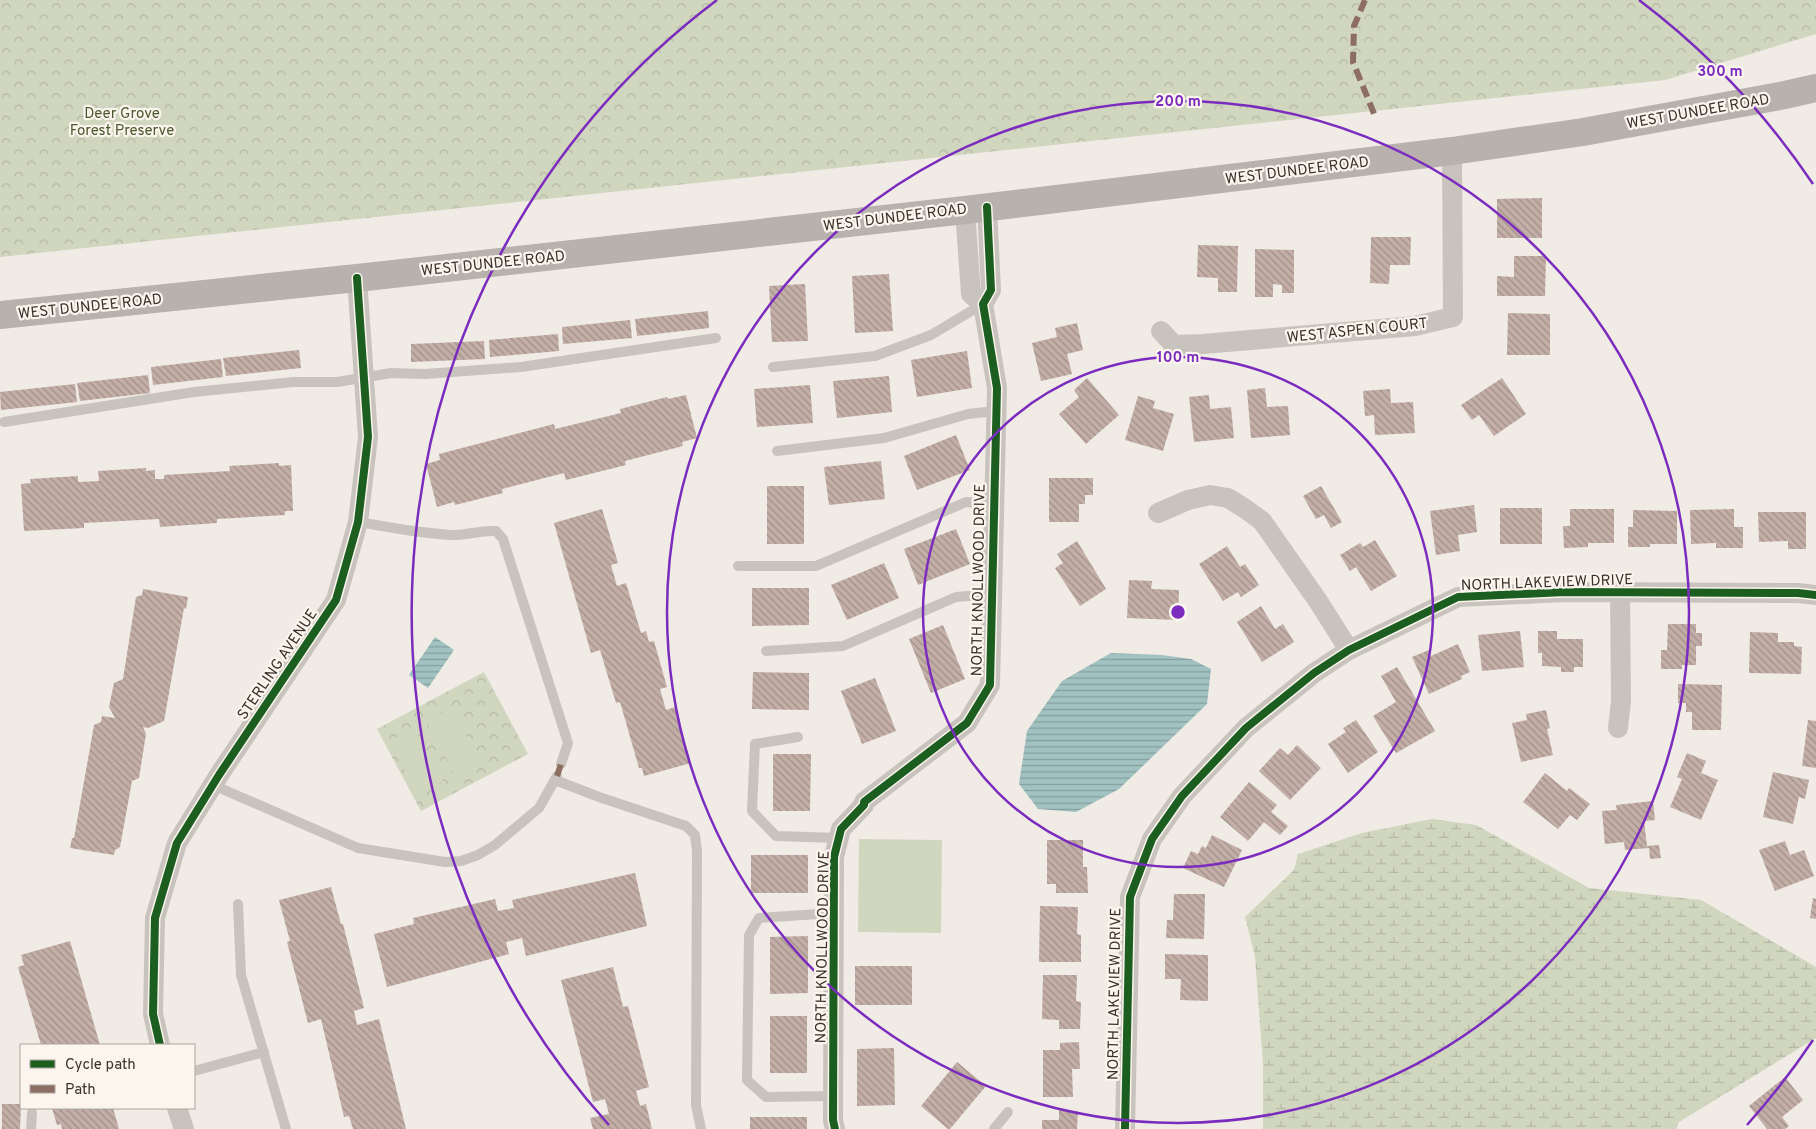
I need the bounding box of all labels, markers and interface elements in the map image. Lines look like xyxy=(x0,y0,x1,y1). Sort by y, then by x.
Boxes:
text: 300 m xyxy=(1697,63,1743,82)
street label: WEST DUNDEE ROAD xyxy=(1625,91,1771,134)
text: 200 m xyxy=(1155,93,1201,112)
park label: Deer Grove Forest Preserve xyxy=(70,105,174,141)
street label: WEST DUNDEE ROAD xyxy=(1224,153,1370,190)
street label: WEST DUNDEE ROAD xyxy=(822,200,968,237)
street label: WEST DUNDEE ROAD xyxy=(420,247,566,282)
street label: WEST DUNDEE ROAD xyxy=(17,290,163,325)
street label: WEST ASPEN COURT xyxy=(1286,315,1429,348)
text: 100 m xyxy=(1157,349,1199,368)
street label: NORTH KNOLLWOOD DRIVE xyxy=(968,484,991,676)
street label: NORTH LAKEVIEW DRIVE xyxy=(1461,571,1634,596)
centre of rings xyxy=(1169,603,1187,621)
street label: STERLING AVENUE xyxy=(234,606,322,724)
street label: NORTH KNOLLWOOD DRIVE xyxy=(812,851,835,1043)
street label: NORTH LAKEVIEW DRIVE xyxy=(1104,908,1127,1080)
legend xyxy=(20,1044,195,1109)
text: Cycle path xyxy=(65,1056,136,1075)
text: Path xyxy=(65,1081,96,1100)

